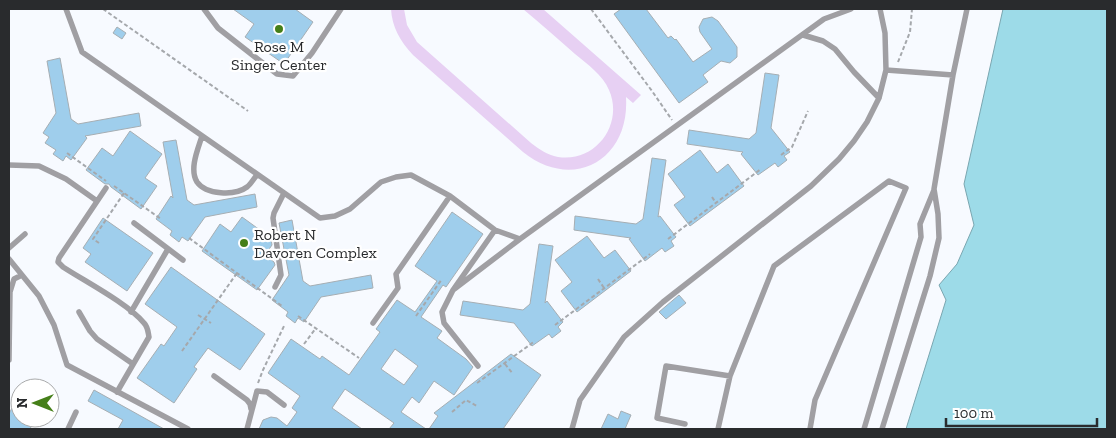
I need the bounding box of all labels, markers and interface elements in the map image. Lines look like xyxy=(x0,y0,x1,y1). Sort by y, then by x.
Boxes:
marker: Rose M Singer Center xyxy=(273,23,285,35)
place label: Rose M Singer Center xyxy=(231,37,327,74)
place label: Robert N Davoren Complex xyxy=(254,225,377,262)
marker: Robert N Davoren Complex xyxy=(238,237,250,249)
north arrow xyxy=(10,378,60,428)
scale bar xyxy=(946,396,1097,428)
text: N xyxy=(14,397,31,408)
text: 100 m xyxy=(954,404,993,422)

